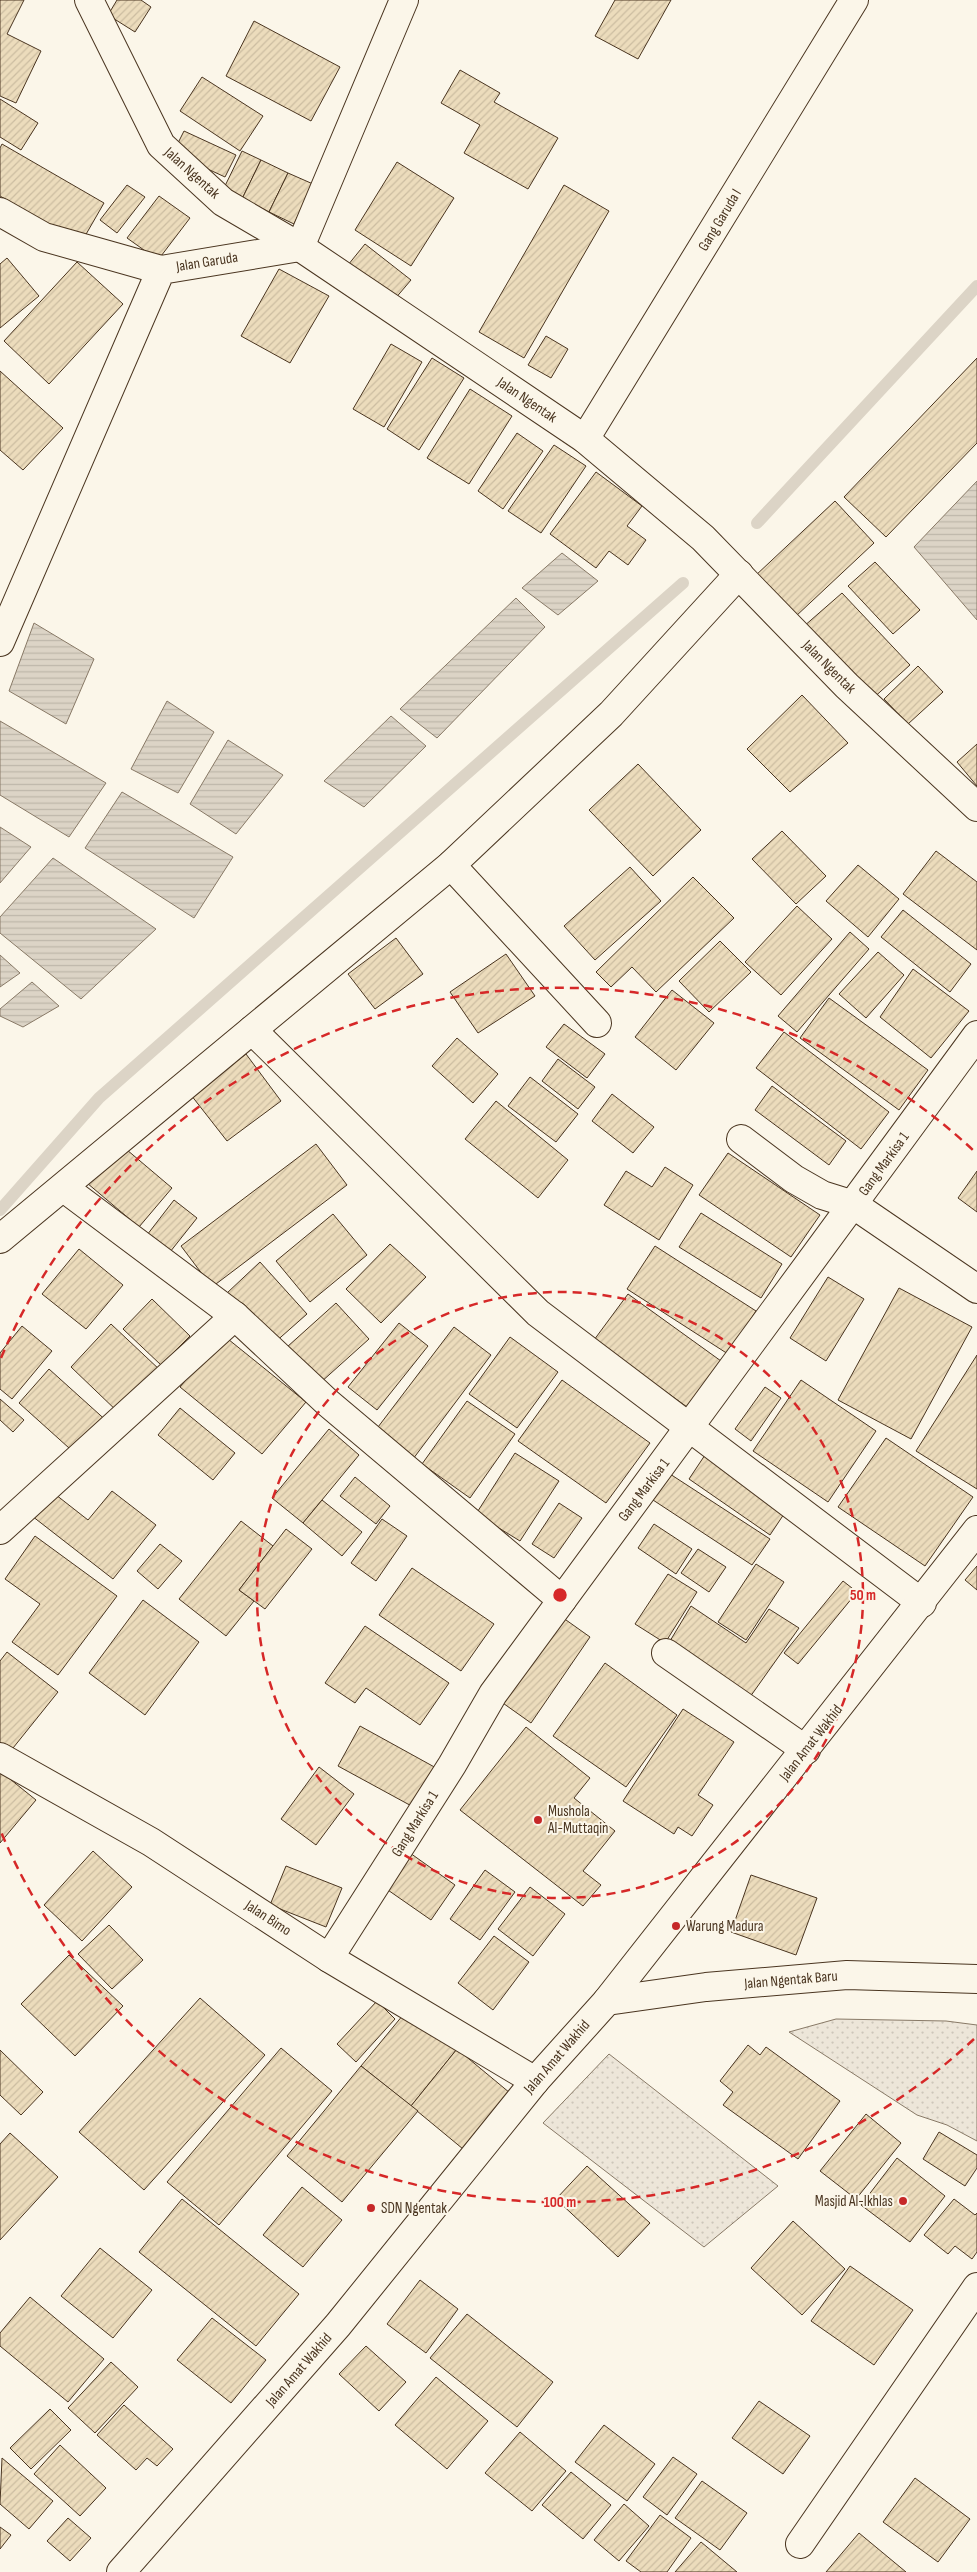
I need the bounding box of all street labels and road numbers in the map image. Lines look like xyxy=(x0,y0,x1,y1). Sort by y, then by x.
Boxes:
street label: Jalan Ngentak xyxy=(159,142,224,203)
street label: Gang Garuda I xyxy=(694,185,746,255)
street label: Jalan Garuda xyxy=(174,248,239,276)
street label: Jalan Ngentak xyxy=(493,372,561,427)
street label: Jalan Ngentak xyxy=(797,635,860,698)
street label: Gang Markisa 1 xyxy=(854,1128,914,1200)
street label: Gang Markisa 1 xyxy=(614,1454,674,1525)
street label: Jalan Amat Wakhid xyxy=(775,1701,847,1786)
street label: Gang Markisa 1 xyxy=(387,1787,443,1861)
street label: Jalan Bimo xyxy=(240,1895,295,1940)
street label: Jalan Ngentak Baru xyxy=(742,1966,839,1994)
street label: Jalan Amat Wakhid xyxy=(519,2016,594,2099)
street label: Jalan Amat Wakhid xyxy=(261,2329,336,2412)

